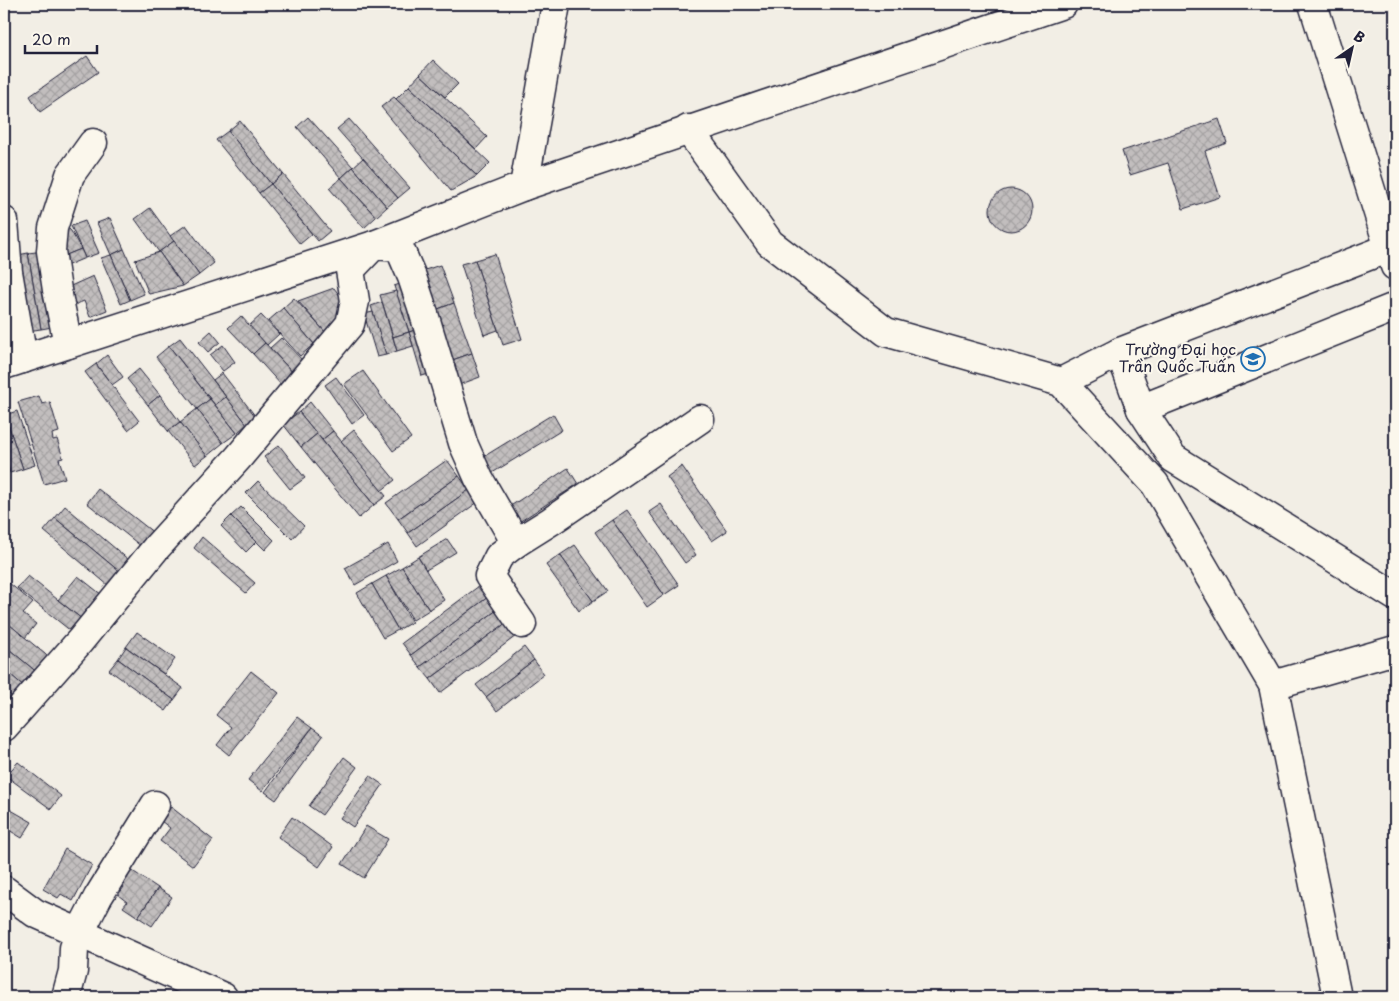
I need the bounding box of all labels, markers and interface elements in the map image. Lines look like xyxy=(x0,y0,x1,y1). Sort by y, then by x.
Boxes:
scale bar xyxy=(25,22,98,54)
north arrow xyxy=(1326,22,1376,72)
text: B xyxy=(1350,25,1369,48)
text: 20 m xyxy=(32,27,71,50)
place label: Trường Đại học Trần Quốc Tuấn xyxy=(1119,337,1236,377)
school or university icon: Trường Đại học Trần Quốc Tuấn xyxy=(1240,346,1266,372)

